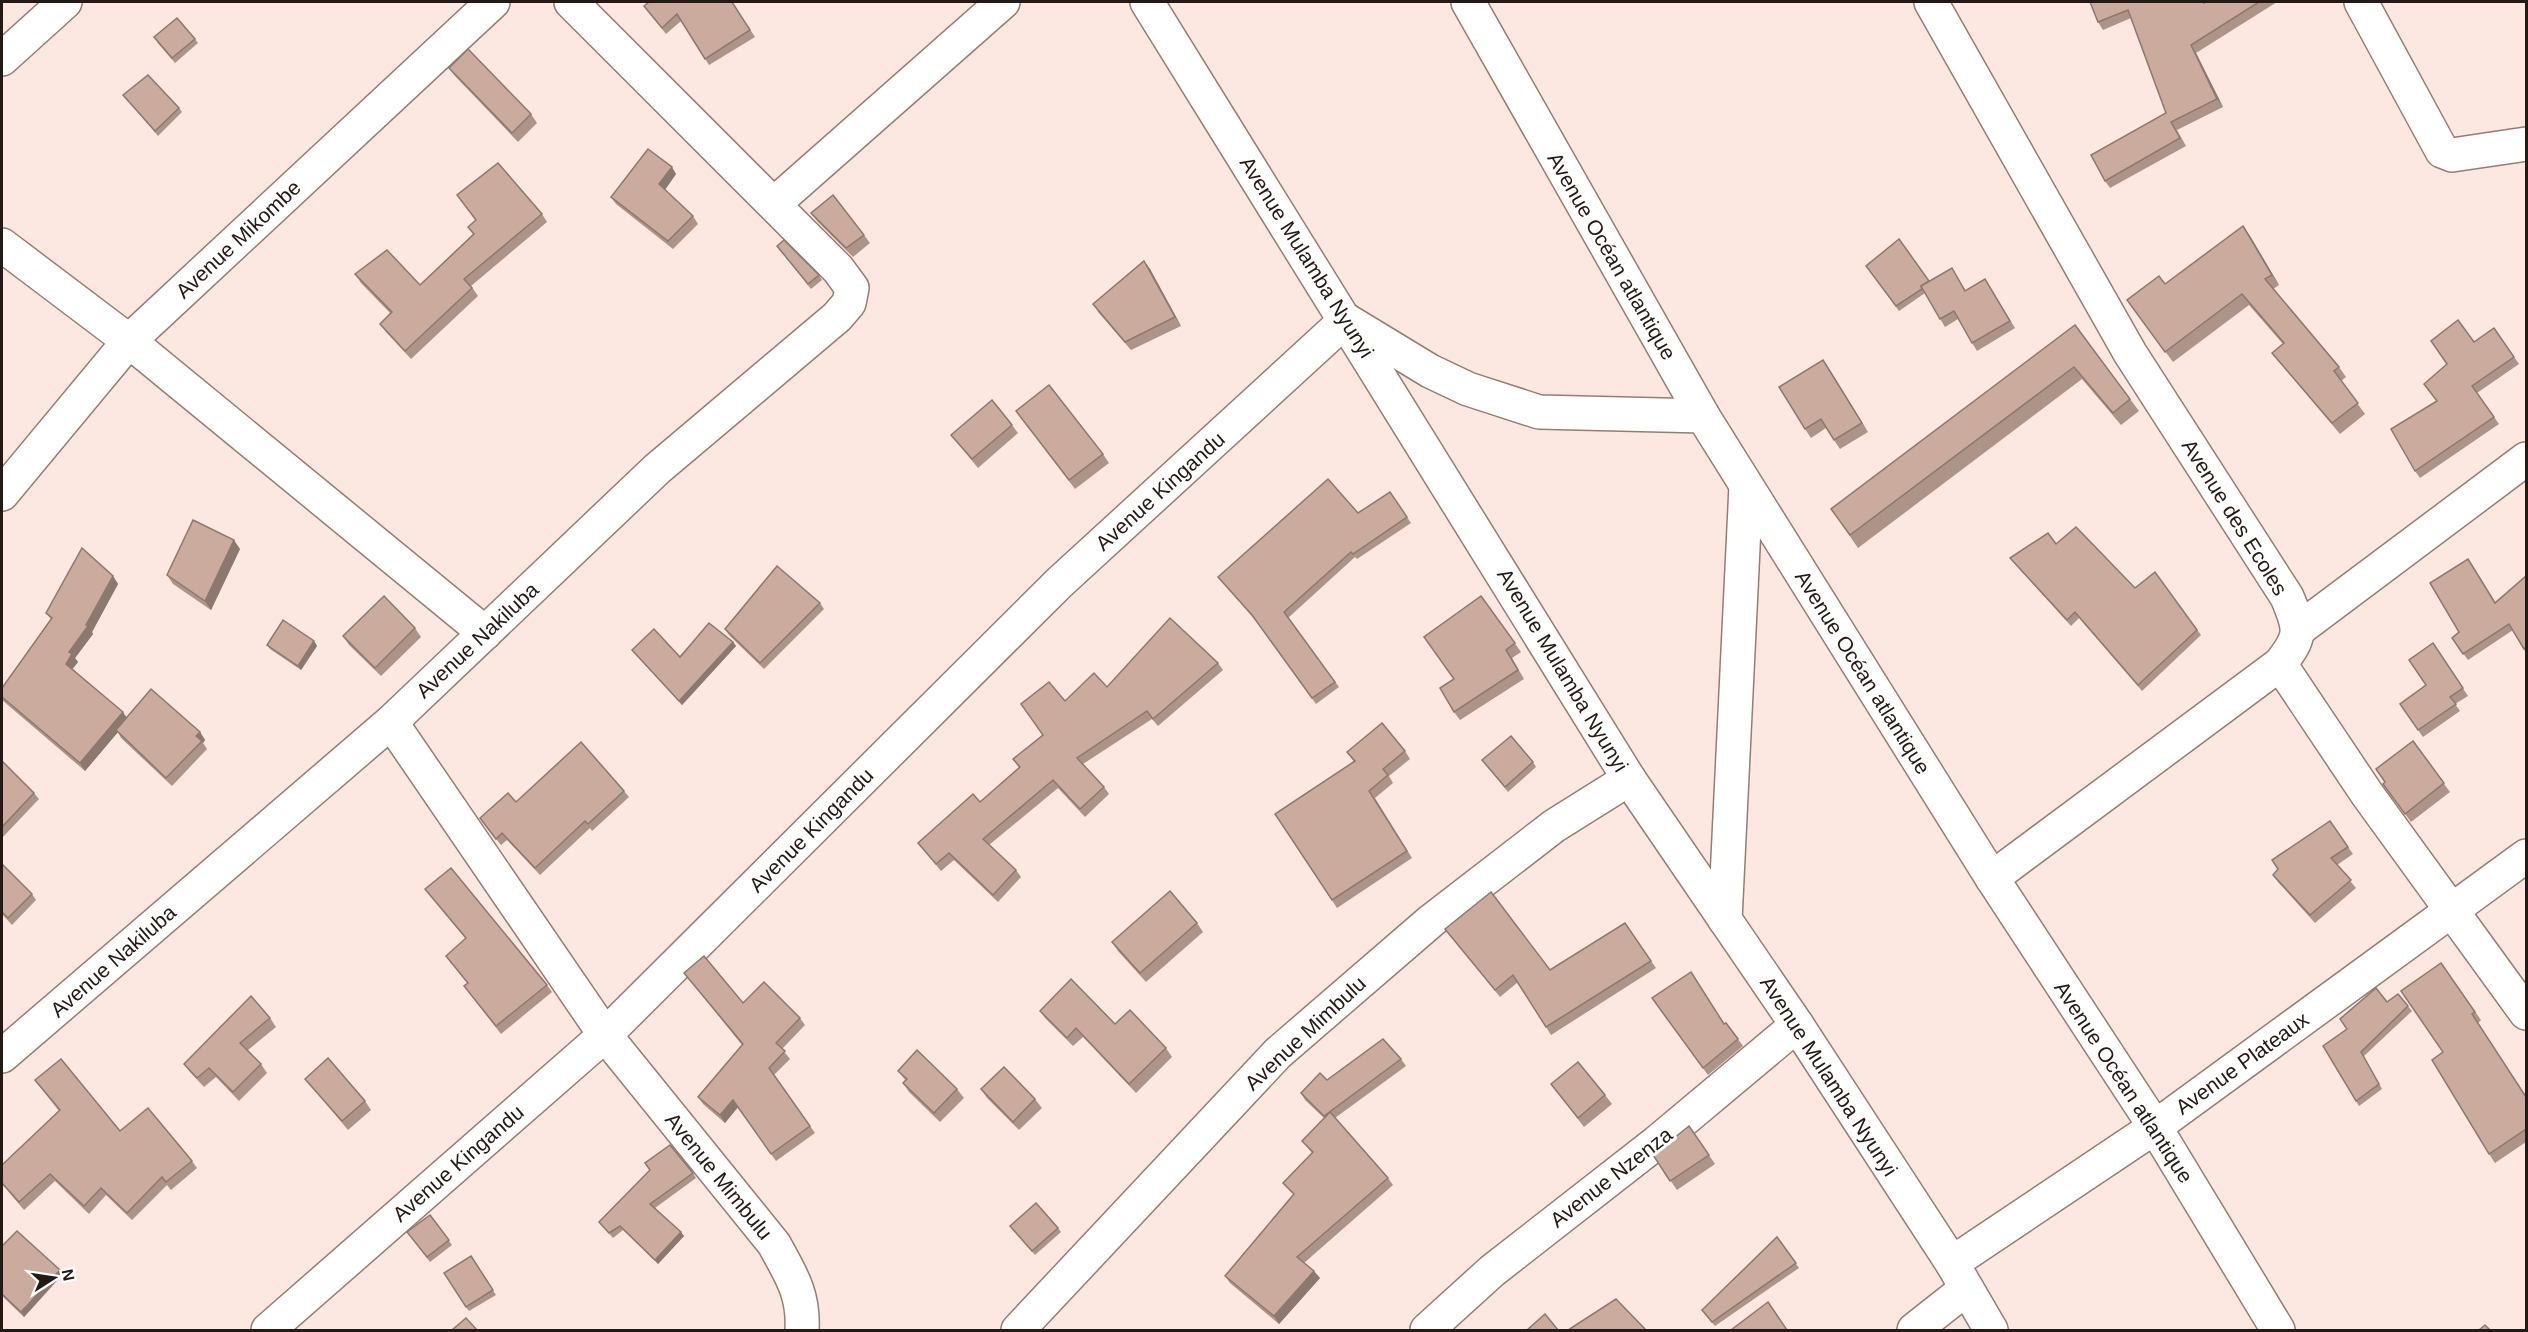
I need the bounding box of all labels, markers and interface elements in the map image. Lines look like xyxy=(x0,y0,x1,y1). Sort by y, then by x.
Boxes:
street label: Avenue Océan atlantique xyxy=(1543,148,1681,364)
street label: Avenue Mulamba Nyunyi xyxy=(1235,152,1379,362)
street label: Avenue Mikombe xyxy=(171,175,305,303)
street label: Avenue Kingandu xyxy=(1091,427,1229,555)
street label: Avenue des Ecoles xyxy=(2178,435,2292,599)
street label: Avenue Mulamba Nyunyi xyxy=(1493,564,1633,776)
street label: Avenue Océan atlantique xyxy=(1791,566,1935,778)
street label: Avenue Nakiluba xyxy=(411,577,543,702)
street label: Avenue Kingandu xyxy=(744,763,878,897)
street label: Avenue Nakiluba xyxy=(46,900,181,1022)
street label: Avenue Mimbulu xyxy=(1240,971,1370,1095)
street label: Avenue Mulamba Nyunyi xyxy=(1756,972,1902,1180)
street label: Avenue Océan atlantique xyxy=(2050,977,2198,1187)
street label: Avenue Plateaux xyxy=(2171,1007,2313,1119)
street label: Avenue Kingandu xyxy=(388,1100,528,1226)
street label: Avenue Mimbulu xyxy=(661,1108,777,1244)
street label: Avenue Nzenza xyxy=(1546,1122,1677,1232)
north arrow xyxy=(24,1248,84,1308)
text: N xyxy=(59,1268,78,1282)

